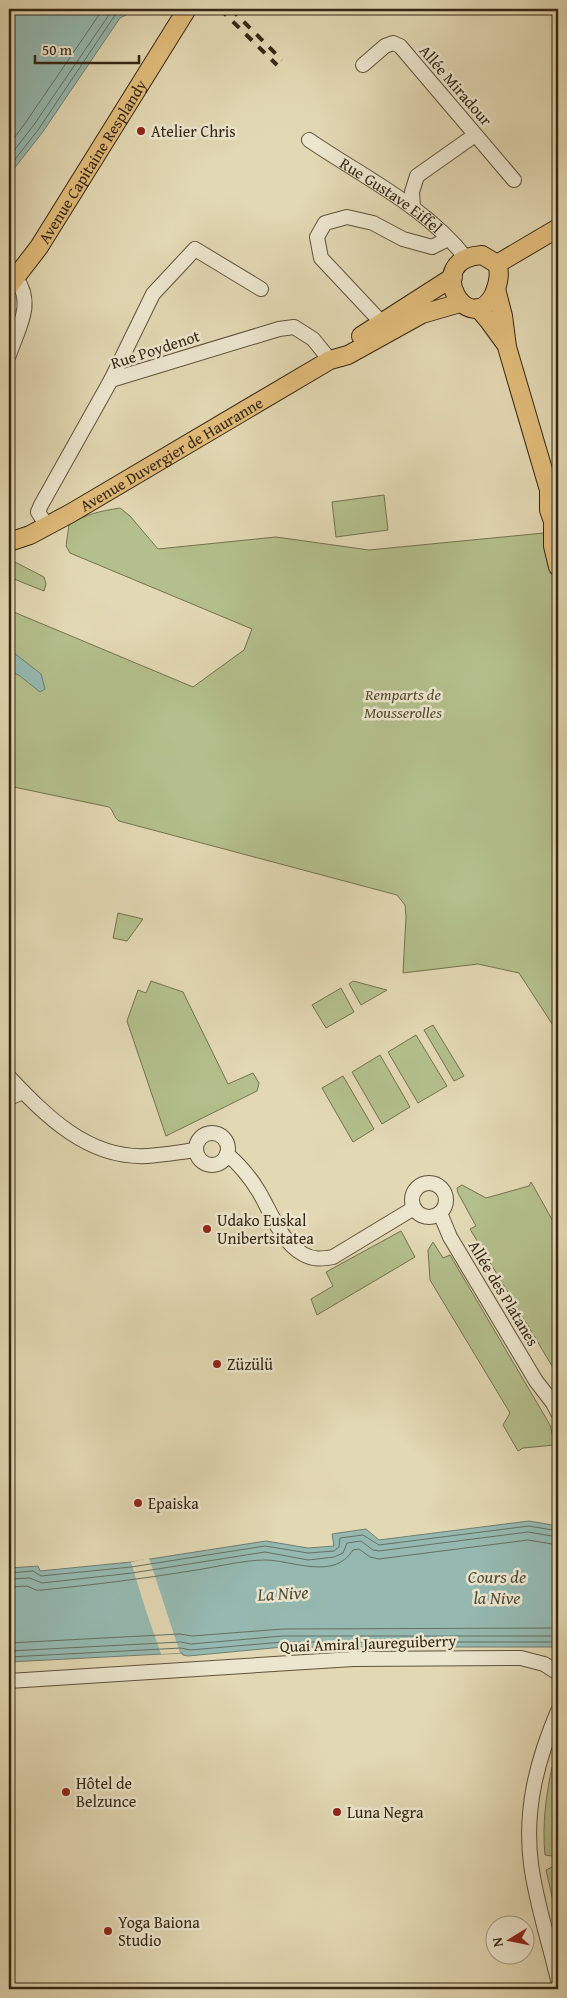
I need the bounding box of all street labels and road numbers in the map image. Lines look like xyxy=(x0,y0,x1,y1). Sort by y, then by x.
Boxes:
street label: Allée Miradour xyxy=(414,39,498,131)
street label: Avenue Capitaine Resplandy xyxy=(32,75,152,248)
street label: Rue Gustave Eiffel xyxy=(335,151,448,239)
street label: Rue Poydenot xyxy=(107,323,203,375)
street label: Avenue Duvergier de Hauranne xyxy=(75,390,267,517)
street label: Allée des Platanes xyxy=(463,1235,545,1351)
street label: Quai Amiral Jaureguiberry xyxy=(279,1628,457,1658)

